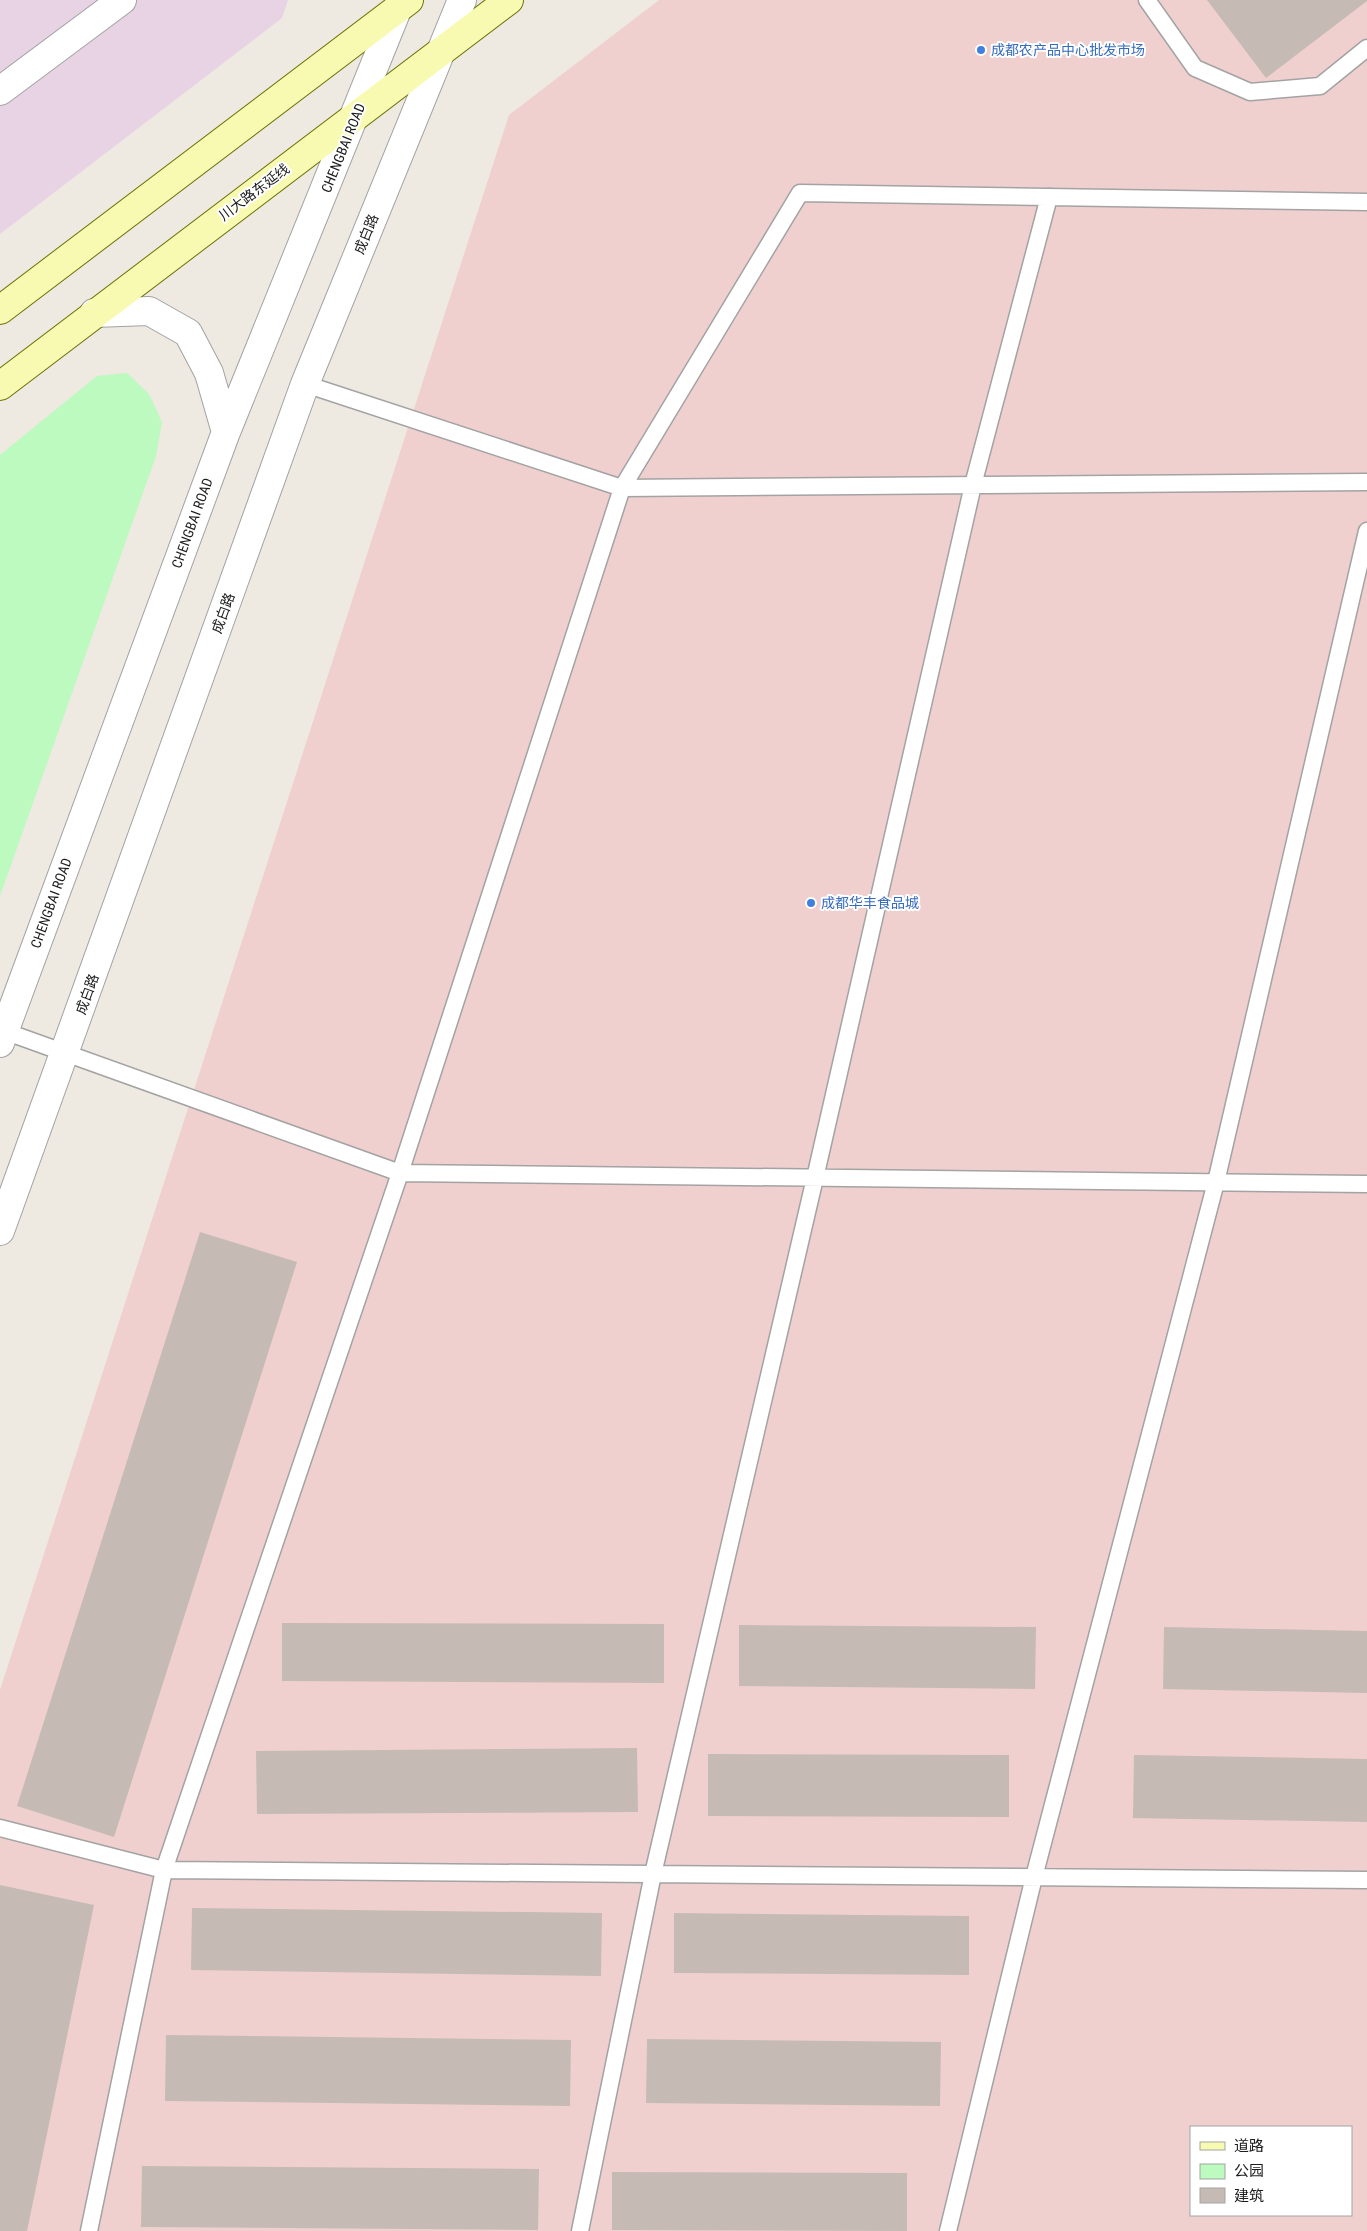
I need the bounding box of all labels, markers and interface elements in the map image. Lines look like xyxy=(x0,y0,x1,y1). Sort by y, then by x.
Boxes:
place label: 成都农产品中心批发市场 xyxy=(991,42,1145,58)
marker: 成都农产品中心批发市场 xyxy=(975,44,987,56)
street label: CHENGBAI ROAD xyxy=(318,101,368,195)
street label: 川大路东延线 xyxy=(216,160,292,224)
street label: 成白路 xyxy=(351,212,381,256)
street label: CHENGBAI ROAD xyxy=(168,476,216,570)
street label: 成白路 xyxy=(208,591,238,635)
street label: CHENGBAI ROAD xyxy=(27,856,75,950)
place label: 成都华丰食品城 xyxy=(821,895,919,911)
marker: 成都华丰食品城 xyxy=(805,897,817,909)
street label: 成白路 xyxy=(72,972,102,1016)
legend xyxy=(1190,2126,1352,2216)
text: 道路 xyxy=(1234,2137,1264,2155)
text: 公园 xyxy=(1234,2162,1264,2180)
text: 建筑 xyxy=(1234,2187,1264,2205)

